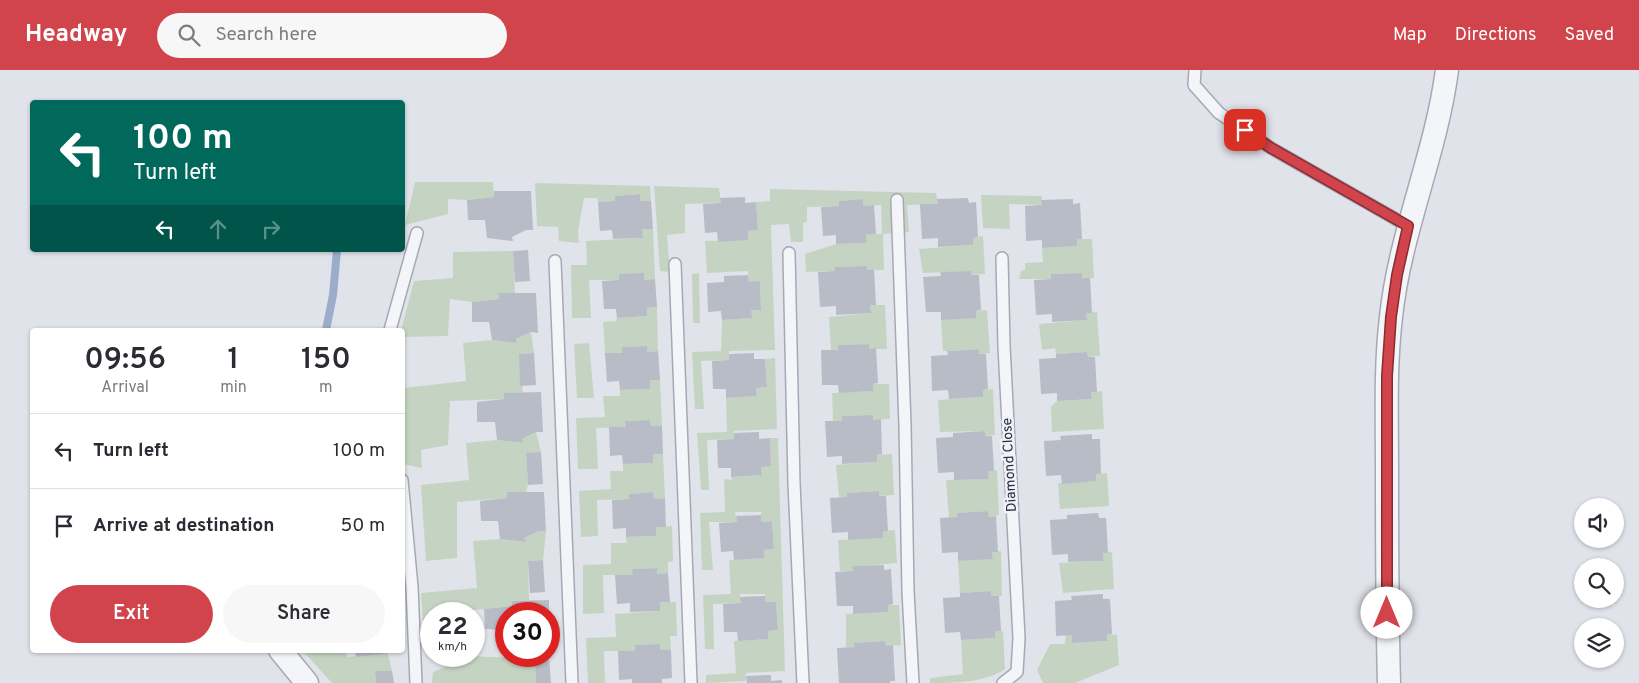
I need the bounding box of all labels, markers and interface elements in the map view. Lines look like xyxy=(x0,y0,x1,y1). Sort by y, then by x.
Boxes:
search box xyxy=(157,13,507,58)
text: Headway xyxy=(25,20,127,50)
icon: search xyxy=(175,21,203,49)
text: Search here xyxy=(215,23,317,47)
text: Map xyxy=(1393,24,1427,47)
text: Directions xyxy=(1455,24,1537,47)
text: Saved xyxy=(1565,24,1614,47)
pin xyxy=(1224,109,1266,151)
icon: arrive xyxy=(1231,116,1259,144)
text: 100 m xyxy=(133,117,233,161)
icon: left xyxy=(50,120,115,185)
text: Turn left xyxy=(133,160,216,187)
icon: left xyxy=(151,215,179,243)
icon: ahead xyxy=(204,215,232,243)
icon: right xyxy=(257,215,285,243)
text: 09:56 xyxy=(84,342,166,379)
text: 1 xyxy=(228,342,239,379)
text: 150 xyxy=(301,342,351,379)
text: Arrival xyxy=(101,378,149,398)
text: min xyxy=(220,378,247,398)
text: m xyxy=(319,378,333,398)
street label: Diamond Close xyxy=(999,418,1021,512)
icon: left xyxy=(50,437,78,465)
text: Turn left xyxy=(93,439,169,463)
text: 100 m xyxy=(333,439,385,463)
map controls xyxy=(1574,498,1624,668)
button: sound xyxy=(1574,498,1624,548)
icon: arrive xyxy=(50,512,78,540)
text: Arrive at destination xyxy=(93,514,274,538)
text: 50 m xyxy=(340,514,385,538)
button: search xyxy=(1574,558,1624,608)
button: Exit xyxy=(50,585,213,643)
button: Share xyxy=(223,585,385,643)
position arrow xyxy=(1360,586,1412,638)
speed limit sign: 30 xyxy=(495,602,560,667)
text: 22 xyxy=(437,612,468,644)
button: layers xyxy=(1574,618,1624,668)
text: km/h xyxy=(438,639,467,655)

